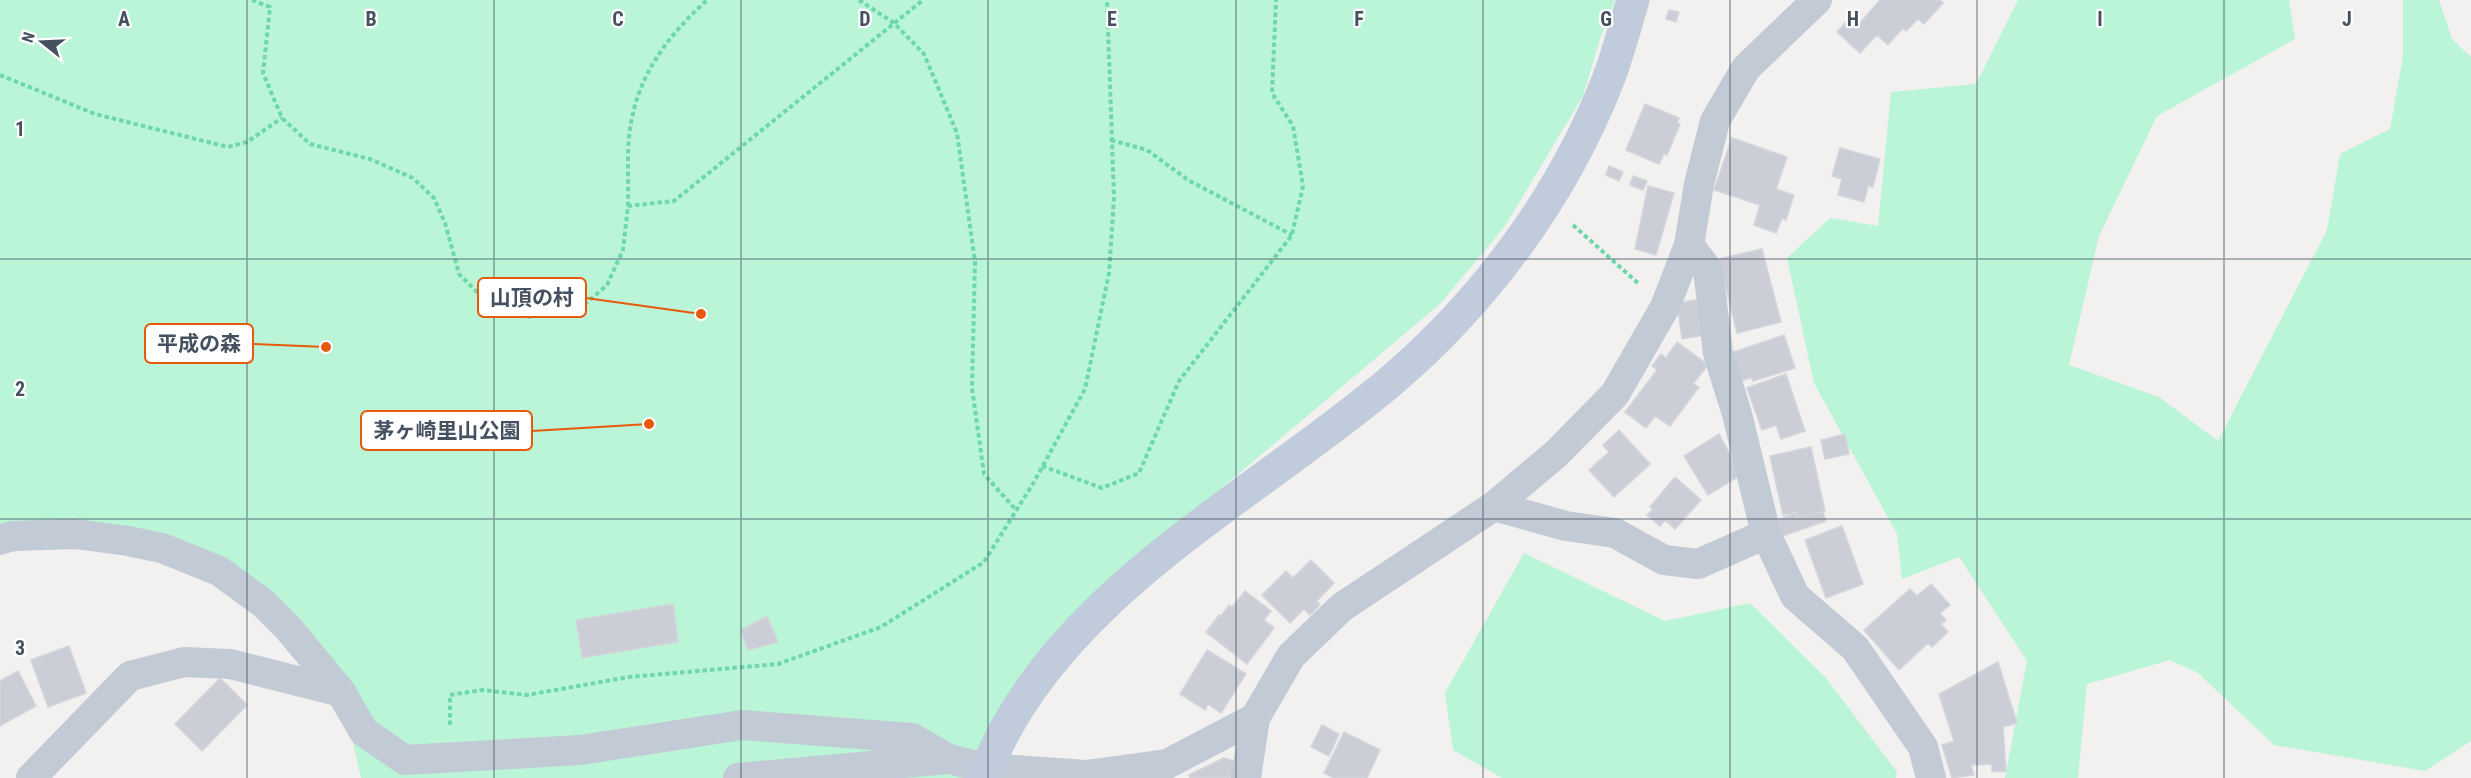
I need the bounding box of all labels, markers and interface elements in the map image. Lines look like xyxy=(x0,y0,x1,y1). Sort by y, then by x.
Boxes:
text: A xyxy=(118,7,130,31)
text: B xyxy=(365,7,377,31)
text: C xyxy=(612,7,624,31)
text: D xyxy=(859,7,871,31)
text: E xyxy=(1107,7,1117,31)
text: F xyxy=(1354,7,1364,31)
text: G xyxy=(1600,7,1612,31)
text: H xyxy=(1847,7,1859,31)
text: I xyxy=(2097,7,2103,31)
text: J xyxy=(2342,7,2352,31)
north arrow xyxy=(12,12,72,72)
text: N xyxy=(18,30,39,45)
text: 1 xyxy=(15,117,25,141)
callout: 山頂の村 xyxy=(478,278,586,317)
text: 山頂の村 xyxy=(490,286,574,310)
callout: 平成の森 xyxy=(145,324,253,363)
text: 平成の森 xyxy=(157,332,241,356)
text: 2 xyxy=(15,377,25,401)
callout: 茅ヶ崎里山公園 xyxy=(361,411,532,450)
text: 茅ヶ崎里山公園 xyxy=(374,419,521,443)
text: 3 xyxy=(15,636,25,660)

